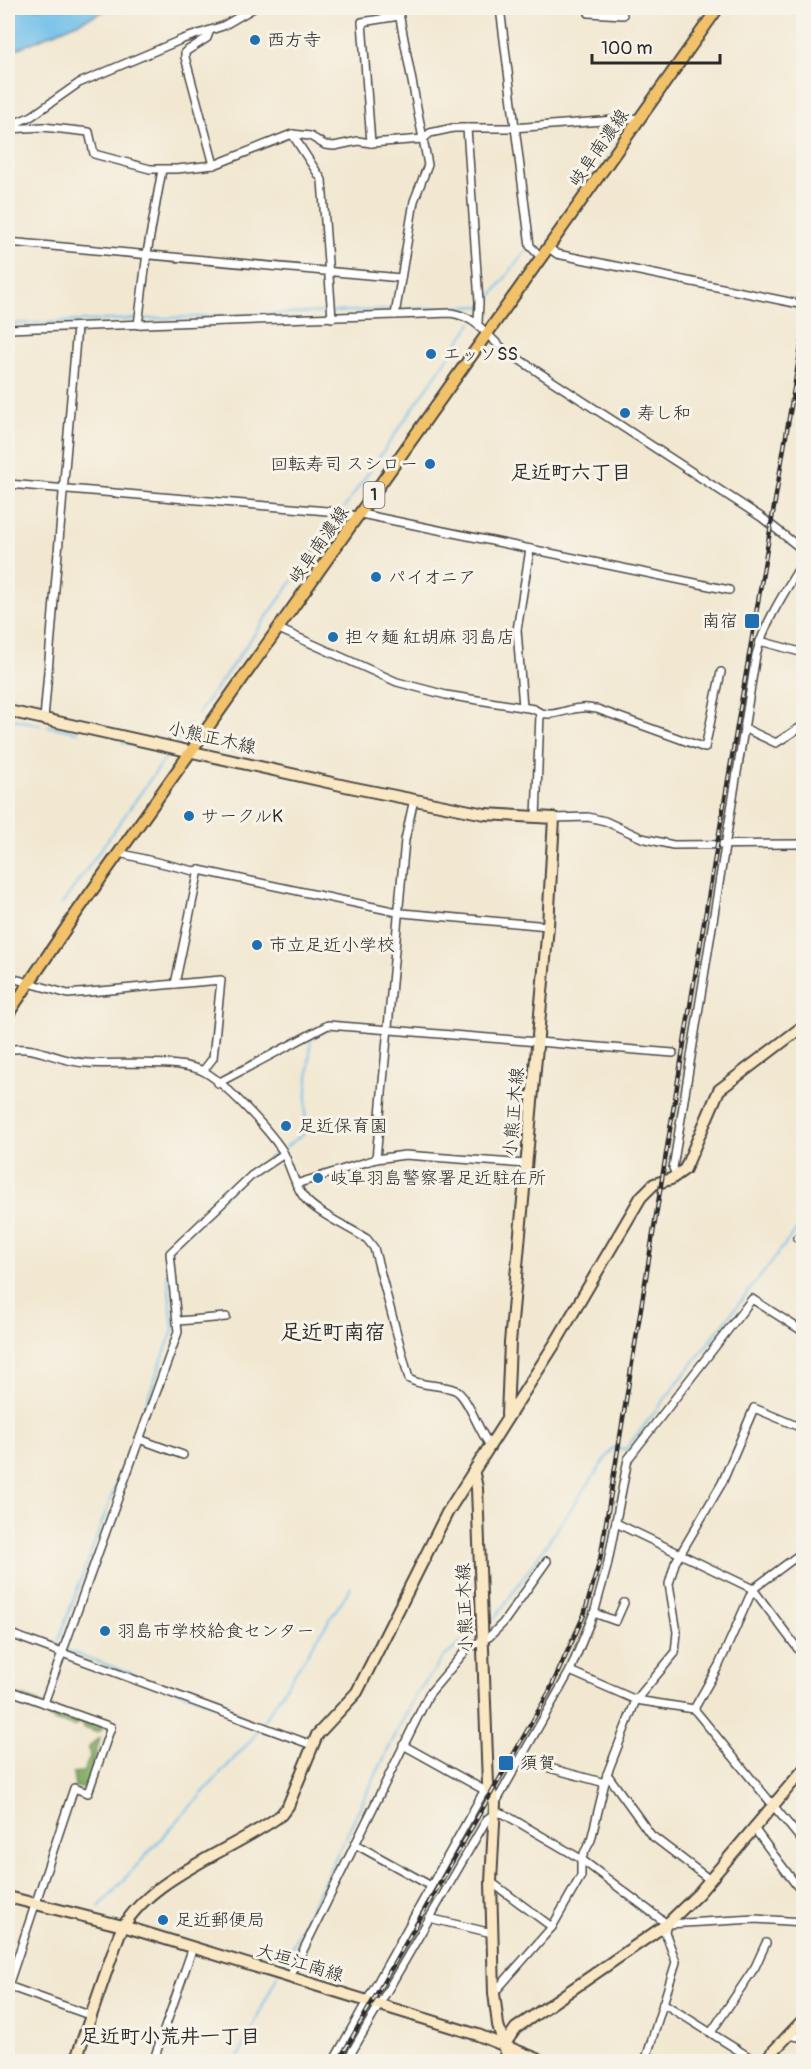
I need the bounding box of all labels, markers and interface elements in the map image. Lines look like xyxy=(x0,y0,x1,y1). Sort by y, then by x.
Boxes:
scale bar xyxy=(592,27,720,65)
place label: 西方寺 xyxy=(267,29,321,52)
marker: 西方寺 xyxy=(248,33,262,47)
text: 100 m xyxy=(601,37,653,60)
street label: 岐阜南濃線 xyxy=(564,105,634,191)
place label: エッソSS xyxy=(443,343,518,366)
marker: エッソSS xyxy=(424,347,438,361)
place label: 寿し和 xyxy=(637,402,691,425)
marker: 寿し和 xyxy=(618,406,632,420)
place label: 回転寿司 スシロー xyxy=(270,453,418,476)
marker: 回転寿司 スシロー xyxy=(423,457,437,471)
district label: 足近町六丁目 xyxy=(511,460,631,485)
road number: 1 xyxy=(364,482,385,508)
street label: 岐阜南濃線 xyxy=(284,502,354,588)
place label: パイオニア xyxy=(388,566,477,589)
marker: パイオニア xyxy=(369,570,383,584)
place label: 南宿 xyxy=(702,610,738,633)
marker: 南宿 xyxy=(743,612,761,630)
place label: 担々麺 紅胡麻 羽島店 xyxy=(345,626,515,649)
marker: 担々麺 紅胡麻 羽島店 xyxy=(326,630,340,644)
street label: 小熊正木線 xyxy=(166,717,258,759)
place label: サークルK xyxy=(201,805,283,828)
marker: サークルK xyxy=(182,809,196,823)
place label: 市立足近小学校 xyxy=(269,934,395,957)
marker: 市立足近小学校 xyxy=(250,938,264,952)
street label: 小熊正木線 xyxy=(499,1066,529,1158)
place label: 足近保育園 xyxy=(298,1115,388,1138)
marker: 足近保育園 xyxy=(279,1119,293,1133)
place label: 岐阜羽島警察署足近駐在所 xyxy=(330,1167,546,1190)
marker: 岐阜羽島警察署足近駐在所 xyxy=(311,1171,325,1185)
district label: 足近町南宿 xyxy=(281,1319,386,1346)
street label: 小熊正木線 xyxy=(452,1563,478,1653)
place label: 羽島市学校給食センター xyxy=(117,1620,314,1643)
marker: 羽島市学校給食センター xyxy=(98,1624,112,1638)
place label: 須賀 xyxy=(520,1752,556,1775)
marker: 須賀 xyxy=(497,1754,515,1772)
place label: 足近郵便局 xyxy=(175,1909,265,1932)
marker: 足近郵便局 xyxy=(156,1913,170,1927)
street label: 大垣江南線 xyxy=(254,1939,346,1987)
district label: 足近町小荒井一丁目 xyxy=(80,2024,260,2049)

